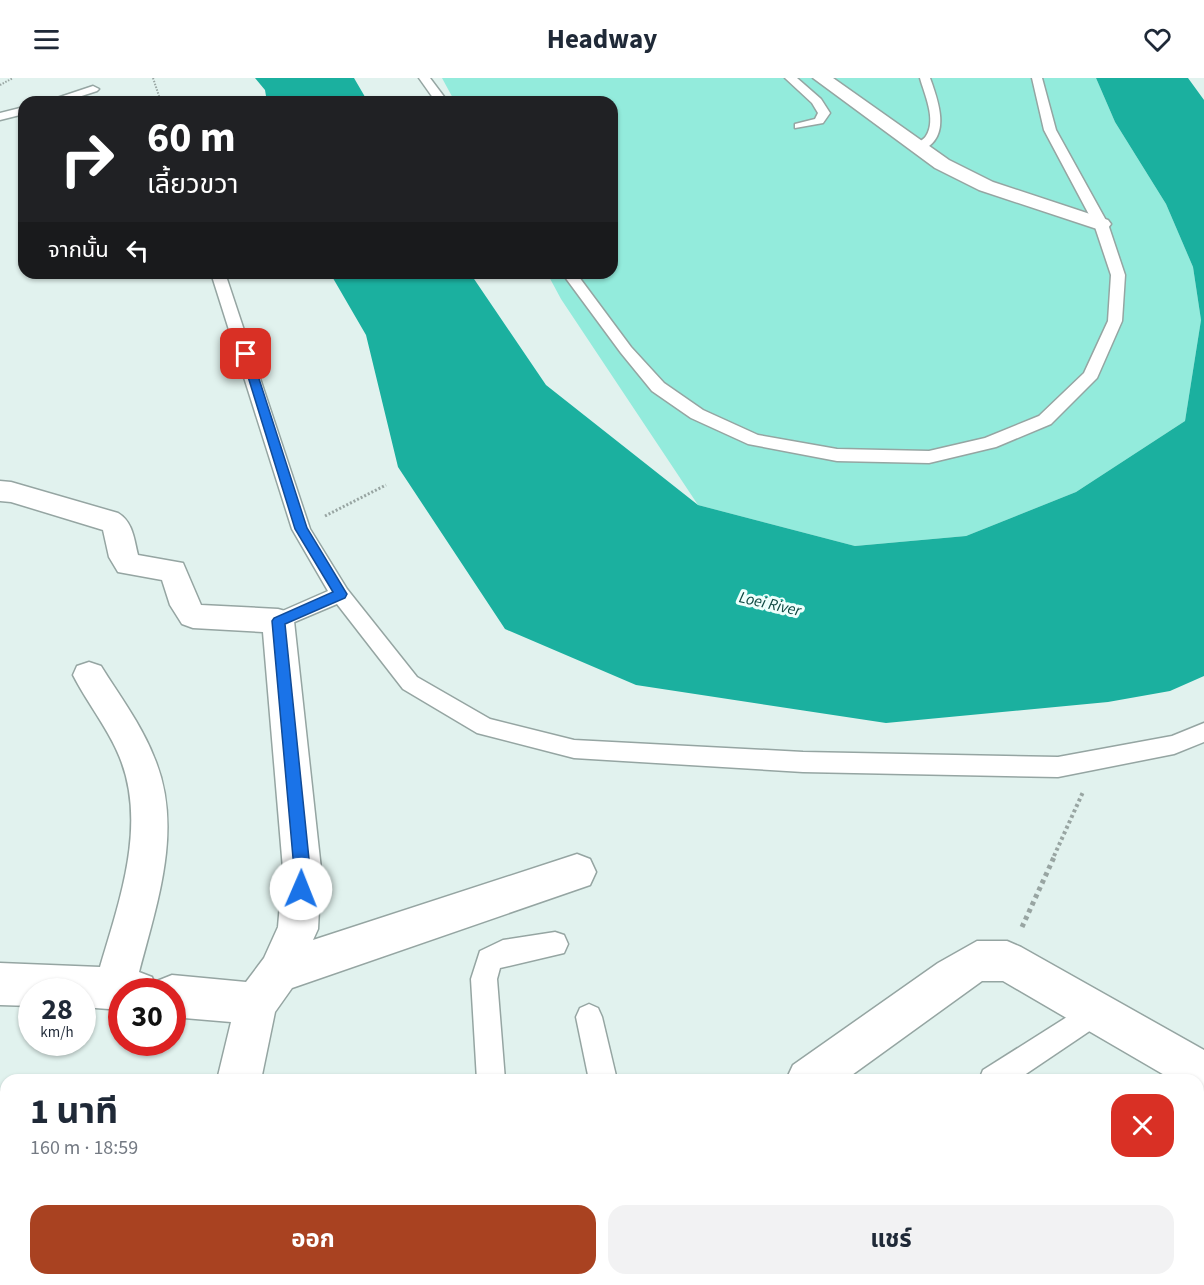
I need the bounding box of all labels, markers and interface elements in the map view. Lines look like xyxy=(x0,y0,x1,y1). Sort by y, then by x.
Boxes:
text: Headway xyxy=(547,20,657,59)
icon: menu xyxy=(30,23,63,56)
icon: heart xyxy=(1141,23,1174,56)
text: 60 m xyxy=(147,108,236,168)
icon: right xyxy=(48,120,126,198)
text: เลี้ยวขวา xyxy=(147,165,238,204)
text: จากนั้น xyxy=(48,234,109,266)
icon: left xyxy=(121,234,154,267)
pin xyxy=(220,328,271,379)
icon: arrive xyxy=(229,337,262,370)
water label: Loei River xyxy=(737,586,805,622)
position arrow xyxy=(269,857,333,921)
speed limit sign: 30 xyxy=(108,978,186,1056)
text: 28 xyxy=(41,988,73,1031)
text: km/h xyxy=(40,1022,74,1043)
text: 1 นาที xyxy=(30,1086,118,1137)
button: close xyxy=(1111,1094,1174,1157)
text: 160 m · 18:59 xyxy=(30,1134,138,1162)
button: ออก xyxy=(30,1205,596,1274)
button: แชร์ xyxy=(608,1205,1174,1274)

